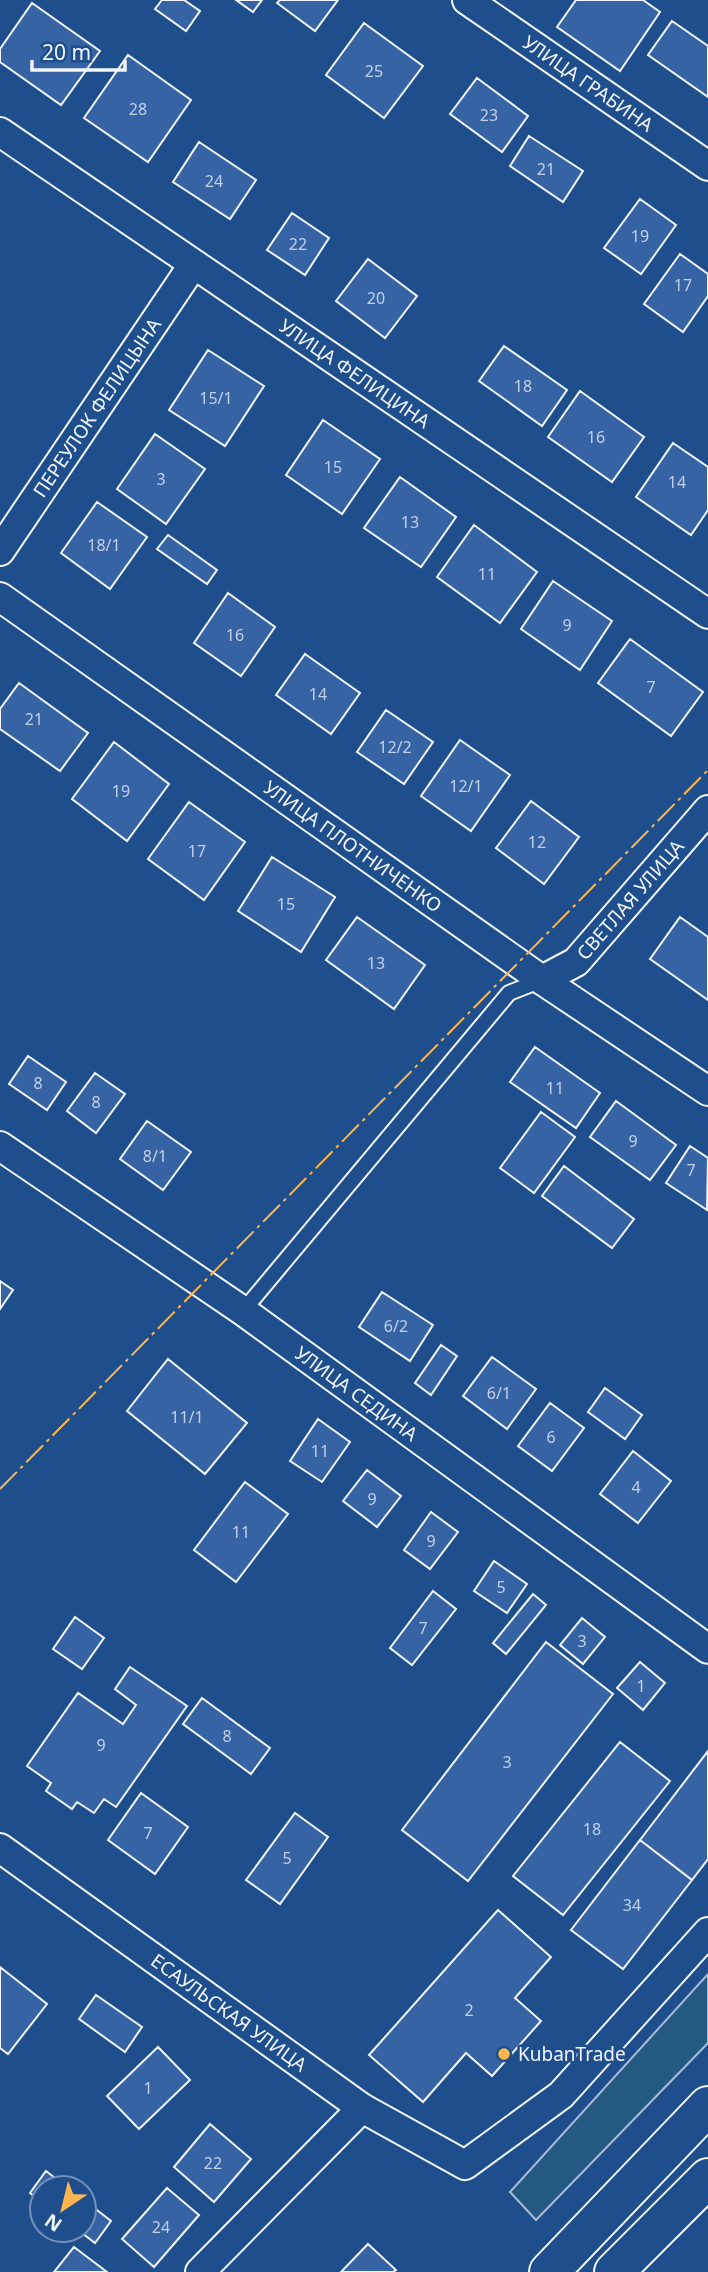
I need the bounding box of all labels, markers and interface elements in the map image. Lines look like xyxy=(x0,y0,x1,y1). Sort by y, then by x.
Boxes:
scale bar xyxy=(32,28,124,72)
street label: УЛИЦА ГРАБИНА xyxy=(518,29,659,138)
text: 20 m xyxy=(42,38,91,66)
house number: 25 xyxy=(365,60,383,82)
house number: 28 xyxy=(129,98,147,120)
house number: 23 xyxy=(480,104,498,126)
house number: 21 xyxy=(537,158,555,180)
house number: 24 xyxy=(205,170,223,192)
house number: 19 xyxy=(631,225,649,247)
house number: 22 xyxy=(289,233,307,255)
house number: 17 xyxy=(674,274,692,296)
house number: 20 xyxy=(367,287,385,309)
street label: ПЕРЕУЛОК ФЕЛИЦЫНА xyxy=(27,312,167,502)
street label: УЛИЦА ФЕЛИЦИНА xyxy=(274,313,436,435)
house number: 18 xyxy=(514,375,532,397)
house number: 15/1 xyxy=(199,387,233,409)
house number: 16 xyxy=(587,426,605,448)
house number: 15 xyxy=(324,456,342,478)
house number: 3 xyxy=(156,468,166,490)
house number: 14 xyxy=(668,471,686,493)
house number: 13 xyxy=(401,511,419,533)
house number: 18/1 xyxy=(87,534,121,556)
house number: 11 xyxy=(478,563,496,585)
house number: 9 xyxy=(562,614,572,636)
house number: 16 xyxy=(226,624,244,646)
house number: 7 xyxy=(646,676,656,698)
house number: 14 xyxy=(309,683,327,705)
house number: 21 xyxy=(25,708,43,730)
house number: 12/2 xyxy=(378,736,412,758)
street label: УЛИЦА ПЛОТНИЧЕНКО xyxy=(258,774,447,918)
house number: 12/1 xyxy=(449,775,483,797)
house number: 19 xyxy=(112,780,130,802)
house number: 12 xyxy=(528,831,546,853)
street label: СВЕТЛАЯ УЛИЦА xyxy=(571,833,690,965)
house number: 17 xyxy=(188,840,206,862)
house number: 15 xyxy=(277,893,295,915)
house number: 13 xyxy=(367,952,385,974)
house number: 8 xyxy=(33,1072,43,1094)
house number: 11 xyxy=(546,1077,564,1099)
house number: 8 xyxy=(91,1091,101,1113)
house number: 9 xyxy=(628,1130,638,1152)
house number: 8/1 xyxy=(143,1145,167,1167)
house number: 7 xyxy=(686,1159,696,1181)
house number: 6/2 xyxy=(384,1315,408,1337)
street label: УЛИЦА СЕДИНА xyxy=(290,1340,424,1447)
house number: 6/1 xyxy=(487,1382,511,1404)
house number: 11/1 xyxy=(170,1406,204,1428)
house number: 6 xyxy=(546,1426,556,1448)
house number: 11 xyxy=(311,1440,329,1462)
house number: 4 xyxy=(631,1476,641,1498)
house number: 9 xyxy=(367,1488,377,1510)
house number: 11 xyxy=(232,1521,250,1543)
house number: 9 xyxy=(426,1530,436,1552)
house number: 5 xyxy=(496,1576,506,1598)
house number: 7 xyxy=(418,1617,428,1639)
house number: 3 xyxy=(577,1630,587,1652)
house number: 1 xyxy=(636,1675,646,1697)
house number: 8 xyxy=(222,1725,232,1747)
house number: 9 xyxy=(96,1734,106,1756)
house number: 3 xyxy=(502,1751,512,1773)
house number: 18 xyxy=(583,1818,601,1840)
house number: 7 xyxy=(143,1822,153,1844)
house number: 5 xyxy=(282,1847,292,1869)
house number: 34 xyxy=(623,1894,641,1916)
street label: ЕСАУЛЬСКАЯ УЛИЦА xyxy=(146,1948,313,2078)
house number: 2 xyxy=(464,1999,474,2021)
place label: KubanTrade xyxy=(518,2041,626,2067)
marker: KubanTrade xyxy=(496,2046,512,2062)
house number: 1 xyxy=(143,2077,153,2099)
house number: 22 xyxy=(204,2152,222,2174)
north arrow xyxy=(28,2174,98,2244)
text: N xyxy=(39,2208,67,2238)
house number: 24 xyxy=(152,2216,170,2238)

